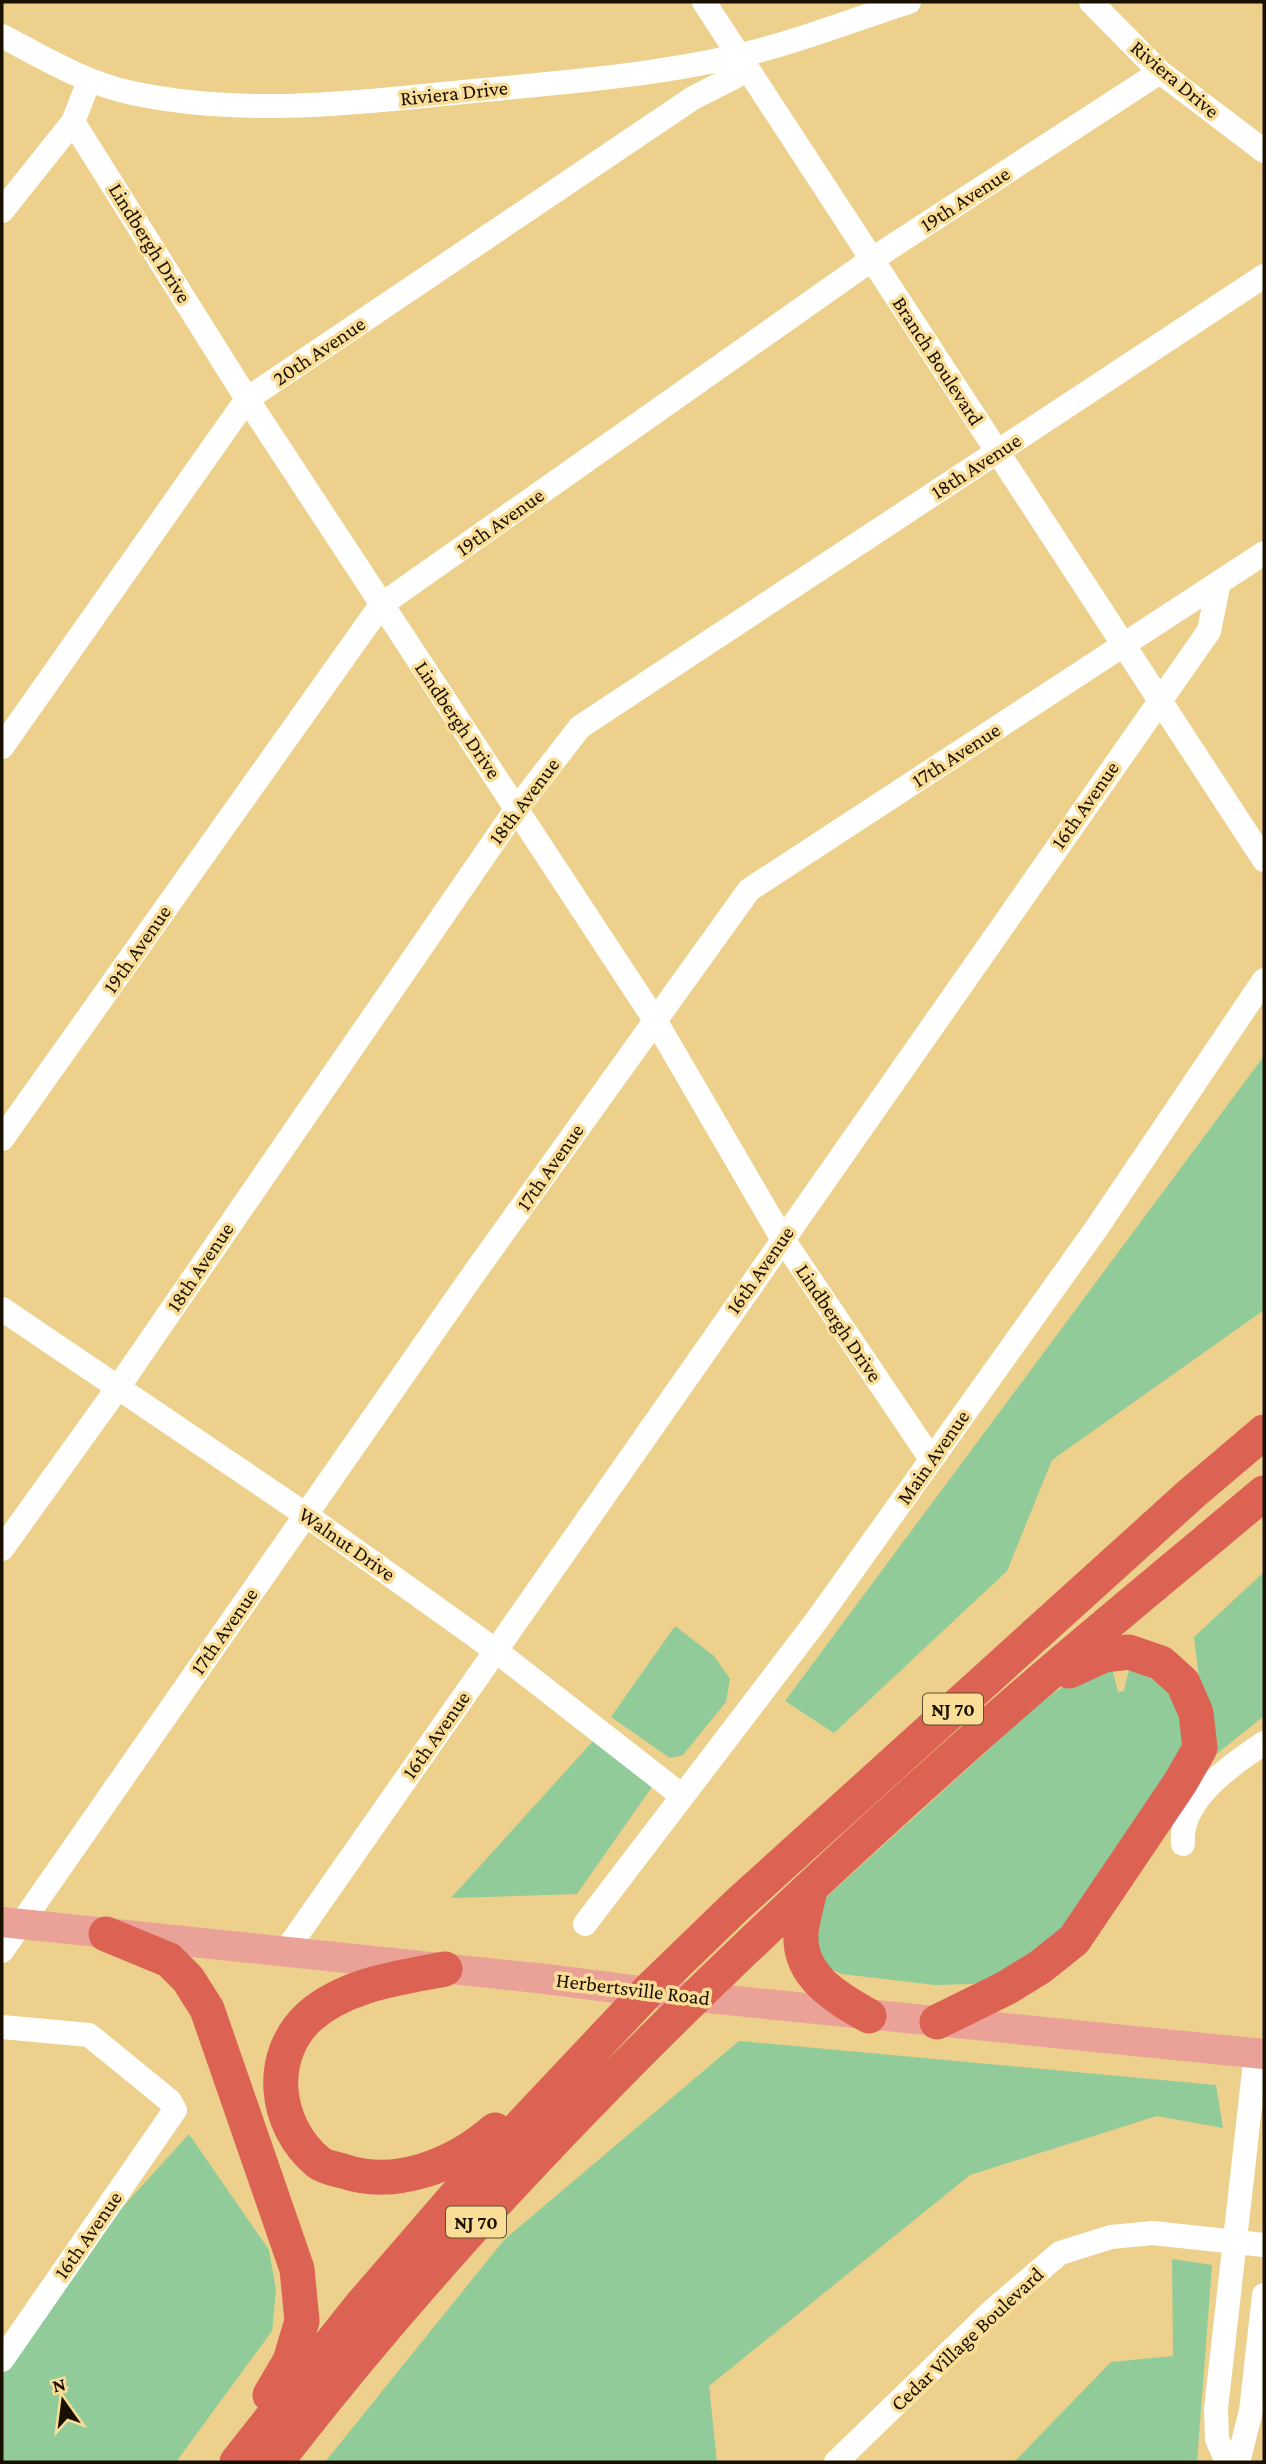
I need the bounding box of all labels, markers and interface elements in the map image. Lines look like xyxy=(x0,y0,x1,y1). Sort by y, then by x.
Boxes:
street label: Riviera Drive xyxy=(1126,35,1224,123)
street label: Riviera Drive xyxy=(399,75,509,111)
street label: 19th Avenue xyxy=(916,161,1014,237)
street label: Lindbergh Drive xyxy=(104,179,196,307)
street label: Branch Boulevard xyxy=(888,292,988,430)
street label: 20th Avenue xyxy=(268,311,370,391)
street label: 18th Avenue xyxy=(927,428,1025,504)
street label: 19th Avenue xyxy=(451,483,549,561)
street label: Lindbergh Drive xyxy=(410,657,506,783)
street label: 17th Avenue xyxy=(907,718,1005,792)
street label: 18th Avenue xyxy=(484,753,564,849)
street label: 16th Avenue xyxy=(1046,757,1124,853)
street label: 19th Avenue xyxy=(98,900,176,998)
street label: 17th Avenue xyxy=(511,1119,589,1215)
street label: 18th Avenue xyxy=(161,1218,239,1316)
street label: 16th Avenue xyxy=(721,1222,799,1318)
street label: Lindbergh Drive xyxy=(791,1260,887,1386)
street label: Main Avenue xyxy=(892,1405,974,1509)
street label: Walnut Drive xyxy=(294,1502,400,1586)
street label: 17th Avenue xyxy=(185,1583,263,1679)
street label: 16th Avenue xyxy=(397,1687,475,1783)
road number: NJ 70 xyxy=(923,1694,983,1724)
street label: Herbertsville Road xyxy=(555,1968,711,2010)
street label: 16th Avenue xyxy=(49,2187,127,2283)
road number: NJ 70 xyxy=(446,2206,506,2238)
street label: Cedar Village Boulevard xyxy=(886,2262,1048,2416)
north arrow xyxy=(28,2366,98,2436)
text: N xyxy=(50,2373,68,2397)

